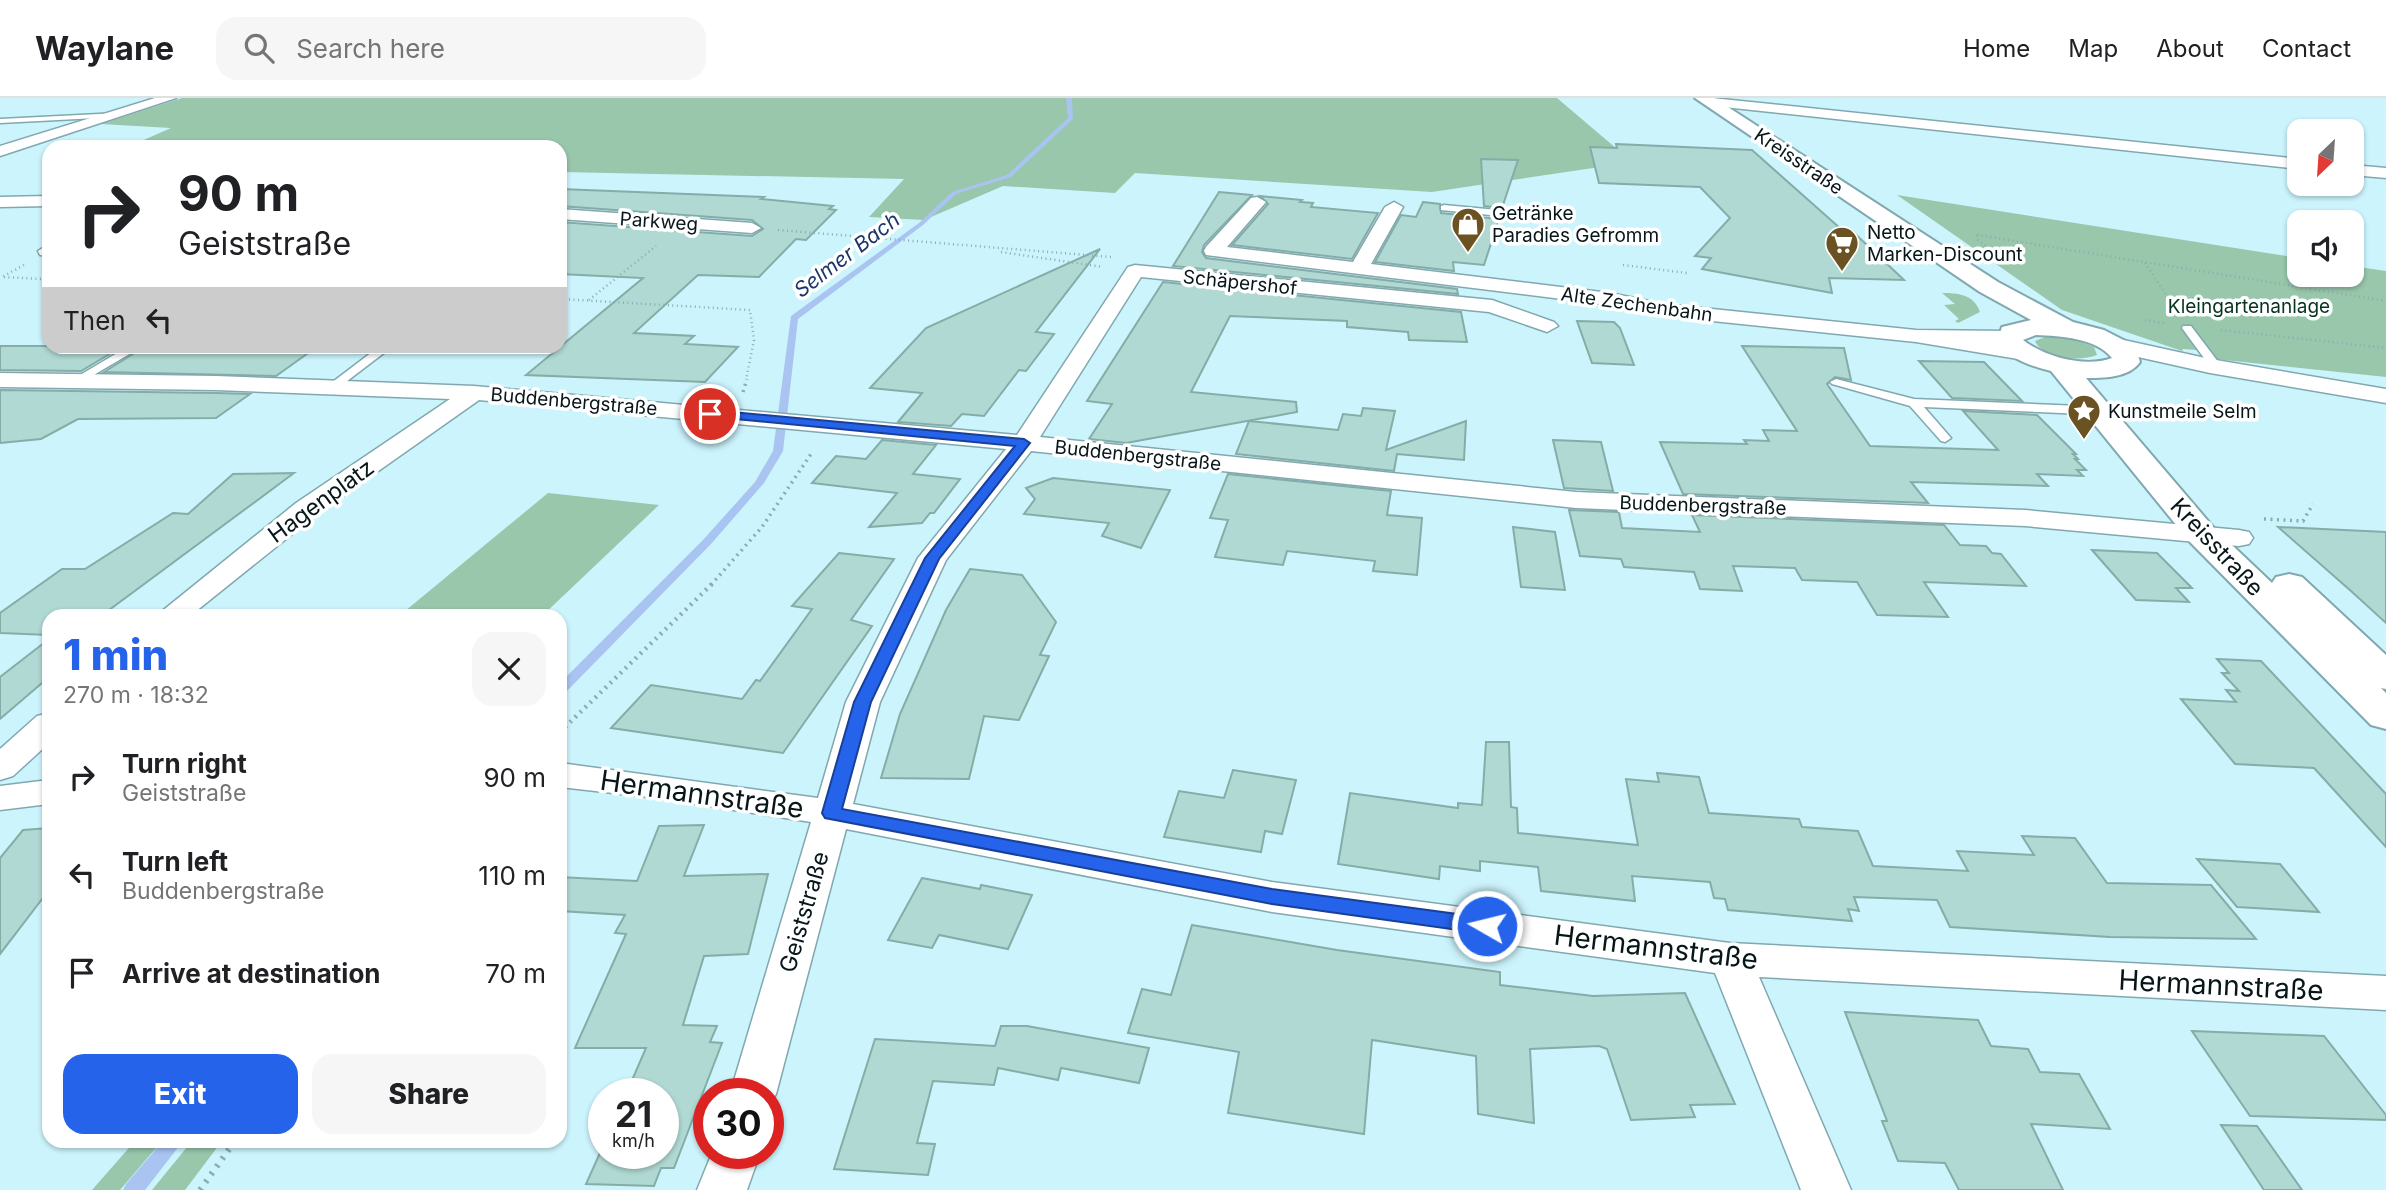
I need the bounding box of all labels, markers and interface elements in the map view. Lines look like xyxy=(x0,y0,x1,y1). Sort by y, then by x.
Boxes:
search box xyxy=(216,17,706,80)
text: Waylane xyxy=(35,28,174,68)
icon: search xyxy=(240,29,278,67)
text: Search here xyxy=(296,33,445,64)
text: Home xyxy=(1963,34,2030,63)
text: Map xyxy=(2068,34,2118,63)
text: About xyxy=(2156,34,2224,63)
text: Contact xyxy=(2262,34,2351,63)
north arrow xyxy=(2287,119,2364,196)
map controls xyxy=(2287,119,2364,287)
street label: Kreisstraße xyxy=(1750,123,1848,200)
text: 90 m xyxy=(178,164,299,223)
icon: right xyxy=(63,168,154,259)
place label: Getränke Paradies Gefromm xyxy=(1492,202,1659,247)
shop icon: Getränke Paradies Gefromm xyxy=(1449,205,1487,254)
street label: Parkweg xyxy=(619,207,699,236)
water label: Selmer Bach xyxy=(789,207,905,302)
button: sound xyxy=(2287,210,2364,287)
place label: Netto Marken-Discount xyxy=(1867,221,2023,266)
text: Geiststraße xyxy=(178,224,351,263)
supermarket icon: Netto Marken-Discount xyxy=(1823,224,1861,273)
street label: Schäpershof xyxy=(1182,265,1298,300)
street label: Alte Zechenbahn xyxy=(1560,282,1714,327)
park label: Kleingartenanlage xyxy=(2168,295,2330,318)
icon: left xyxy=(140,301,178,339)
text: Then xyxy=(63,305,126,336)
street label: Buddenbergstraße xyxy=(490,383,658,420)
pin xyxy=(680,384,740,444)
place icon: Kunstmeile Selm xyxy=(2065,392,2103,441)
icon: arrive xyxy=(691,395,729,433)
place label: Kunstmeile Selm xyxy=(2108,400,2257,423)
street label: Buddenbergstraße xyxy=(1054,435,1222,476)
street label: Hagenplatz xyxy=(263,453,379,549)
street label: Buddenbergstraße xyxy=(1619,491,1787,520)
street label: Kreisstraße xyxy=(2165,492,2269,602)
text: 1 min xyxy=(63,629,168,680)
button: close xyxy=(472,632,546,706)
text: 270 m · 18:32 xyxy=(63,681,209,709)
text: Turn right xyxy=(122,748,247,779)
icon: right xyxy=(63,758,101,796)
text: 90 m xyxy=(483,762,546,793)
street label: Hermannstraße xyxy=(598,763,806,825)
text: Geiststraße xyxy=(122,779,246,807)
text: Turn left xyxy=(122,846,228,877)
street label: Geiststraße xyxy=(773,848,835,976)
icon: left xyxy=(63,856,101,894)
text: 110 m xyxy=(478,860,546,891)
text: Buddenbergstraße xyxy=(122,877,325,905)
position arrow xyxy=(1450,889,1524,963)
street label: Hermannstraße xyxy=(1552,918,1760,976)
icon: arrive xyxy=(63,954,101,992)
text: Arrive at destination xyxy=(122,958,381,989)
text: 70 m xyxy=(485,958,546,989)
street label: Hermannstraße xyxy=(2118,963,2324,1007)
button: Exit xyxy=(63,1054,298,1134)
button: Share xyxy=(312,1054,546,1134)
speed limit sign: 30 xyxy=(693,1078,784,1169)
text: 21 xyxy=(615,1093,652,1135)
text: km/h xyxy=(612,1130,655,1151)

